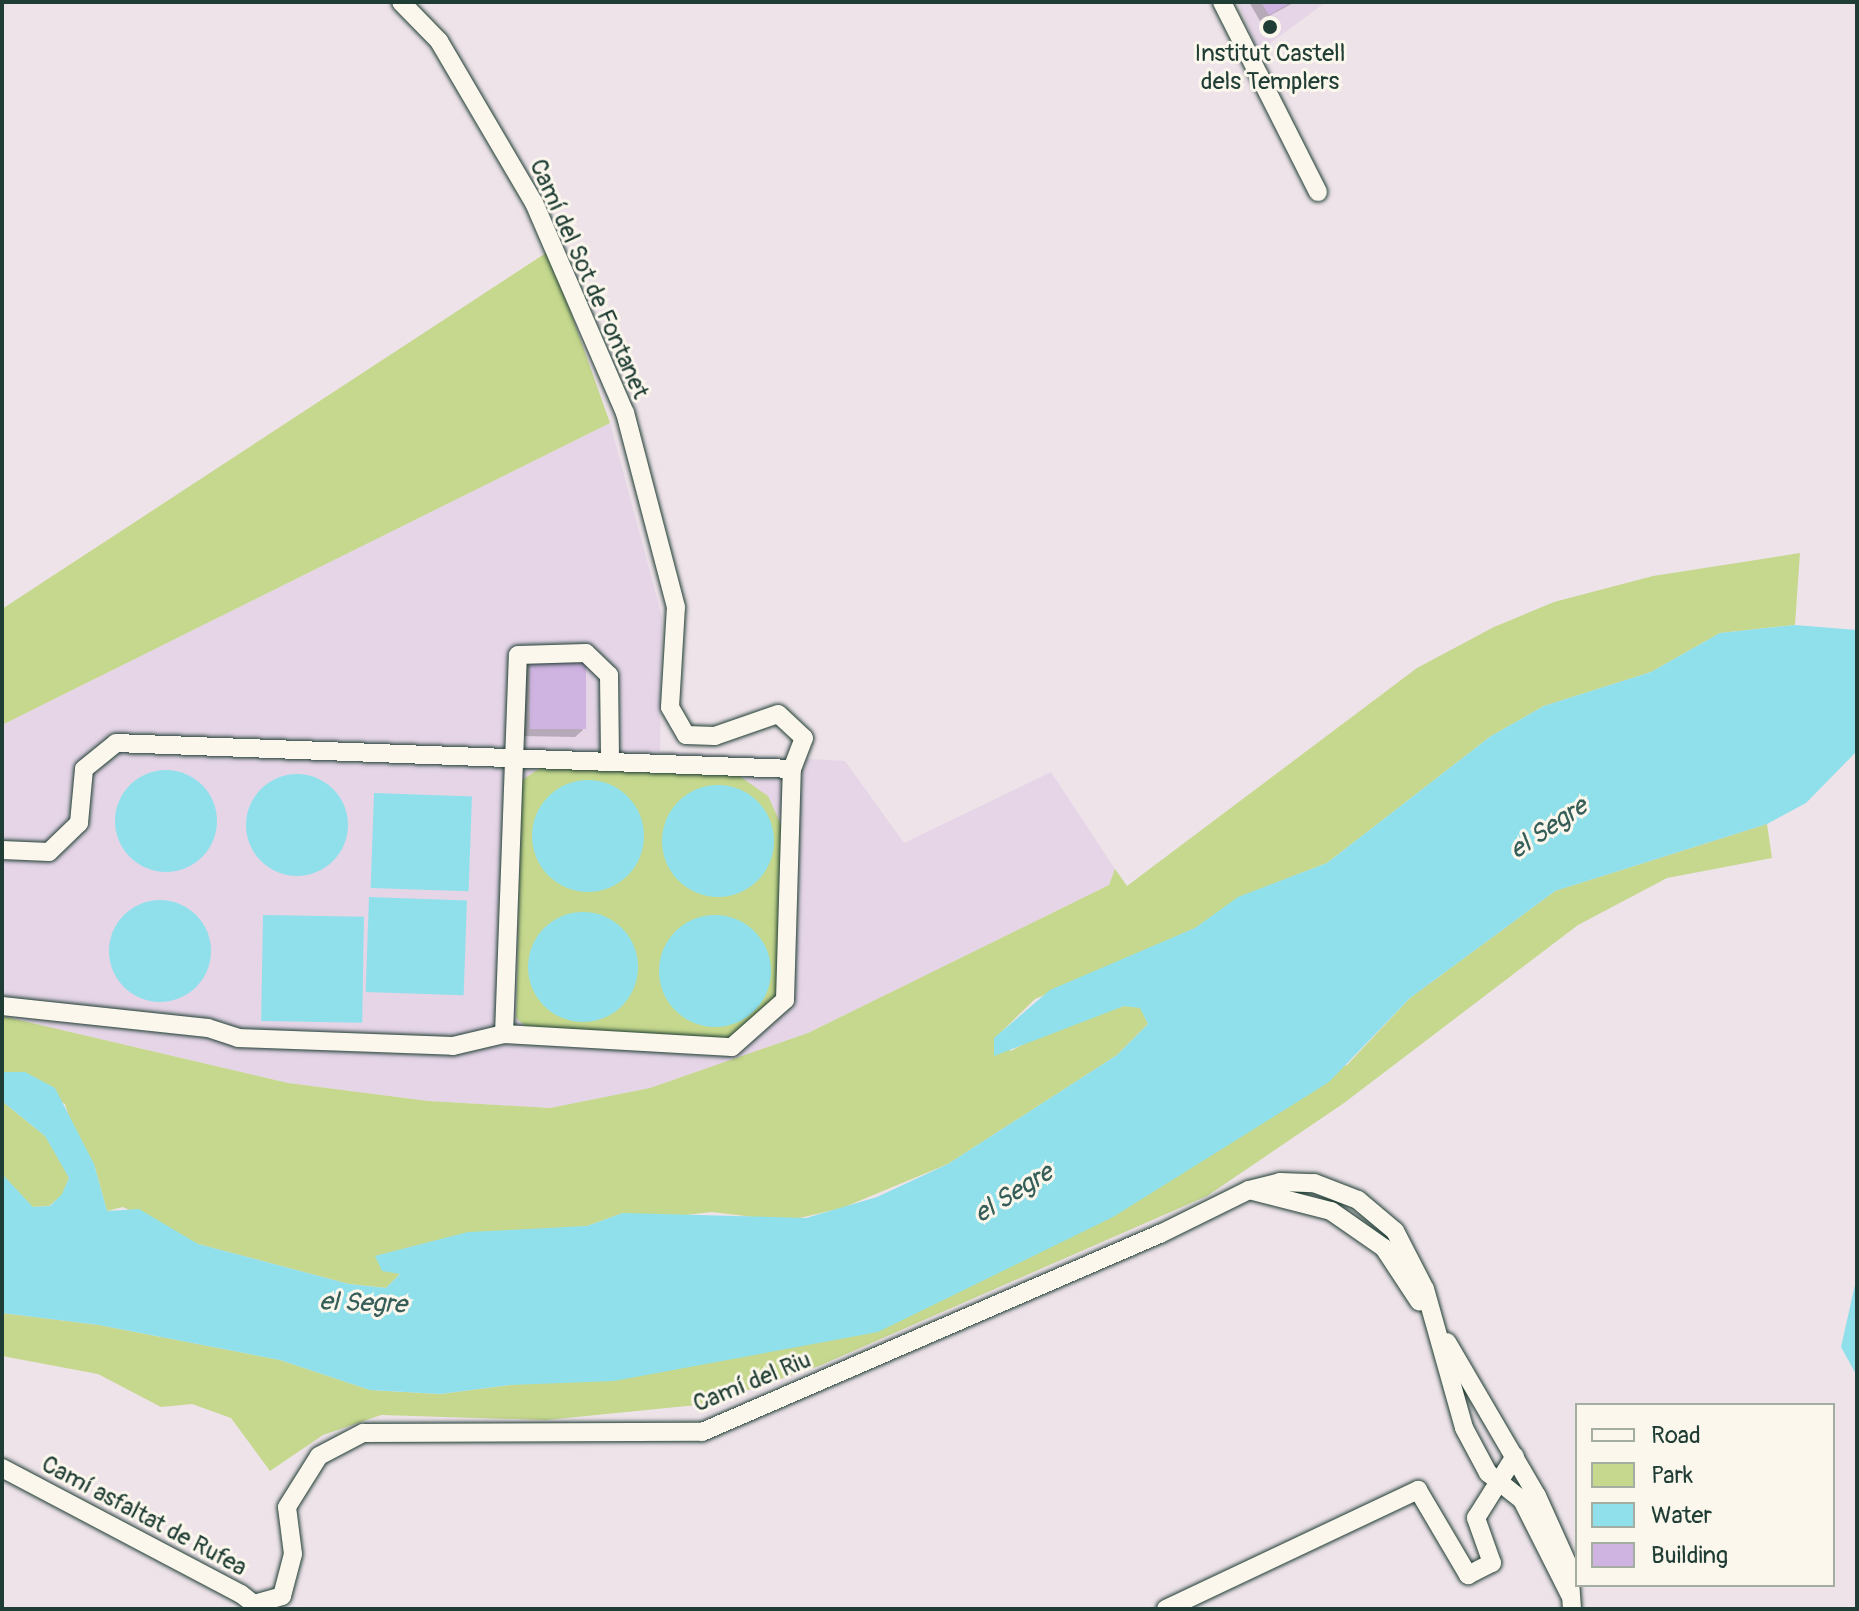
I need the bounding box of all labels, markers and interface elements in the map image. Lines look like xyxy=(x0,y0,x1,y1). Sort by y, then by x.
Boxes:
marker: Institut Castell dels Templers xyxy=(1261,18,1279,36)
place label: Institut Castell dels Templers xyxy=(1195,40,1345,96)
street label: Camí del Sot de Fontanet xyxy=(523,155,655,403)
water label: el Segre xyxy=(1504,792,1594,866)
water label: el Segre xyxy=(969,1158,1059,1230)
water label: el Segre xyxy=(319,1287,407,1321)
street label: Camí del Riu xyxy=(689,1345,815,1419)
legend xyxy=(1575,1403,1835,1587)
text: Road xyxy=(1651,1421,1701,1450)
street label: Camí asfaltat de Rufea xyxy=(37,1450,251,1582)
text: Park xyxy=(1651,1461,1693,1490)
text: Water xyxy=(1651,1501,1712,1530)
text: Building xyxy=(1651,1541,1728,1570)

